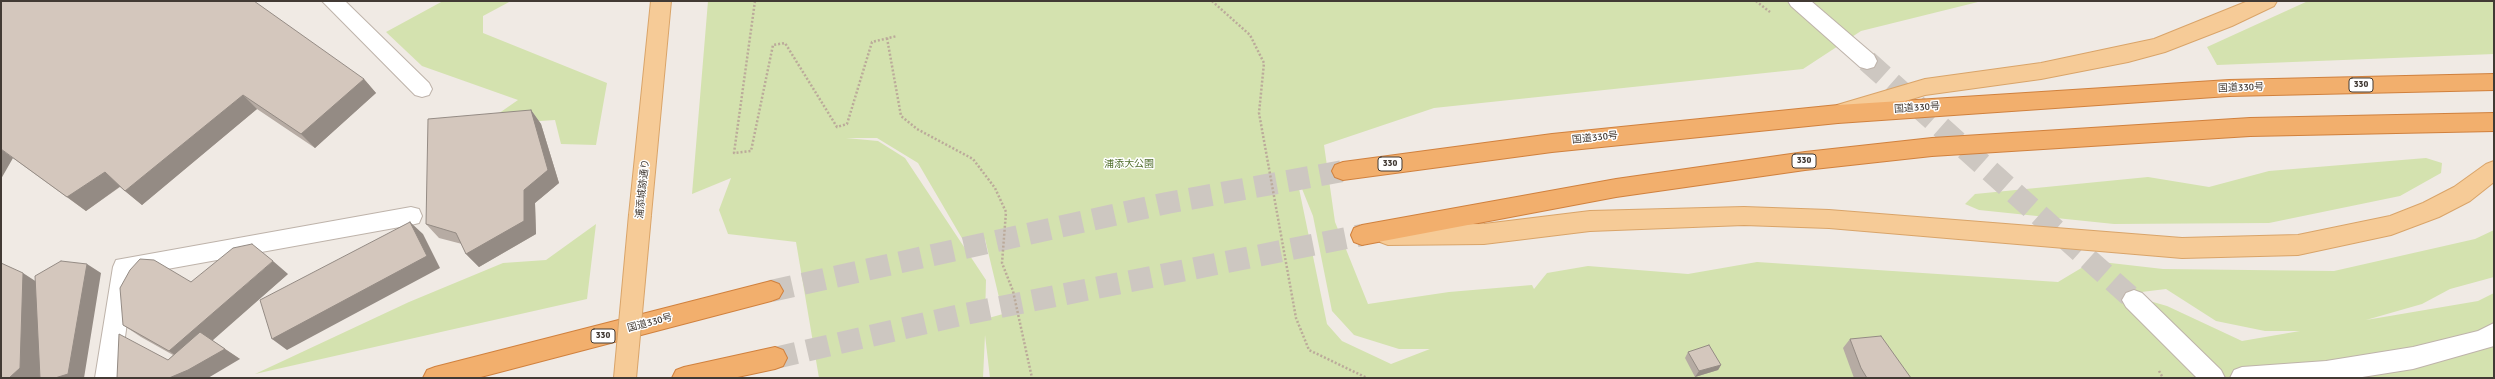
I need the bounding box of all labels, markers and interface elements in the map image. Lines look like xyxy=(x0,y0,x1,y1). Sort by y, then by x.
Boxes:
road number: 330 xyxy=(2349,78,2373,92)
street label: 国道330号 xyxy=(2218,81,2264,95)
street label: 国道330号 xyxy=(1894,100,1940,116)
street label: 国道330号 xyxy=(1571,130,1619,146)
road number: 330 xyxy=(1792,154,1816,168)
road number: 330 xyxy=(1378,157,1402,171)
park label: 浦添大公園 xyxy=(1104,158,1154,170)
street label: 浦添城跡通り xyxy=(634,159,652,219)
street label: 国道330号 xyxy=(626,311,674,335)
road number: 330 xyxy=(591,329,615,343)

